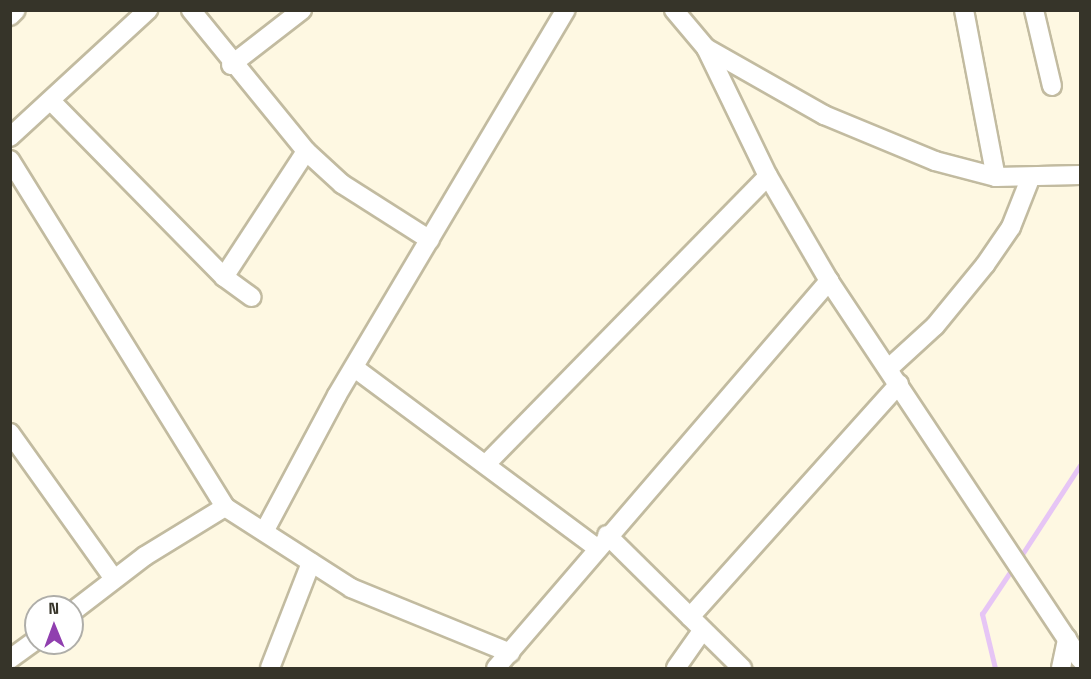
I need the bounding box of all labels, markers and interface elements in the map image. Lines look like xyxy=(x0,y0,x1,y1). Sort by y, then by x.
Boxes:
north arrow xyxy=(24,595,84,655)
text: N xyxy=(48,598,59,619)

